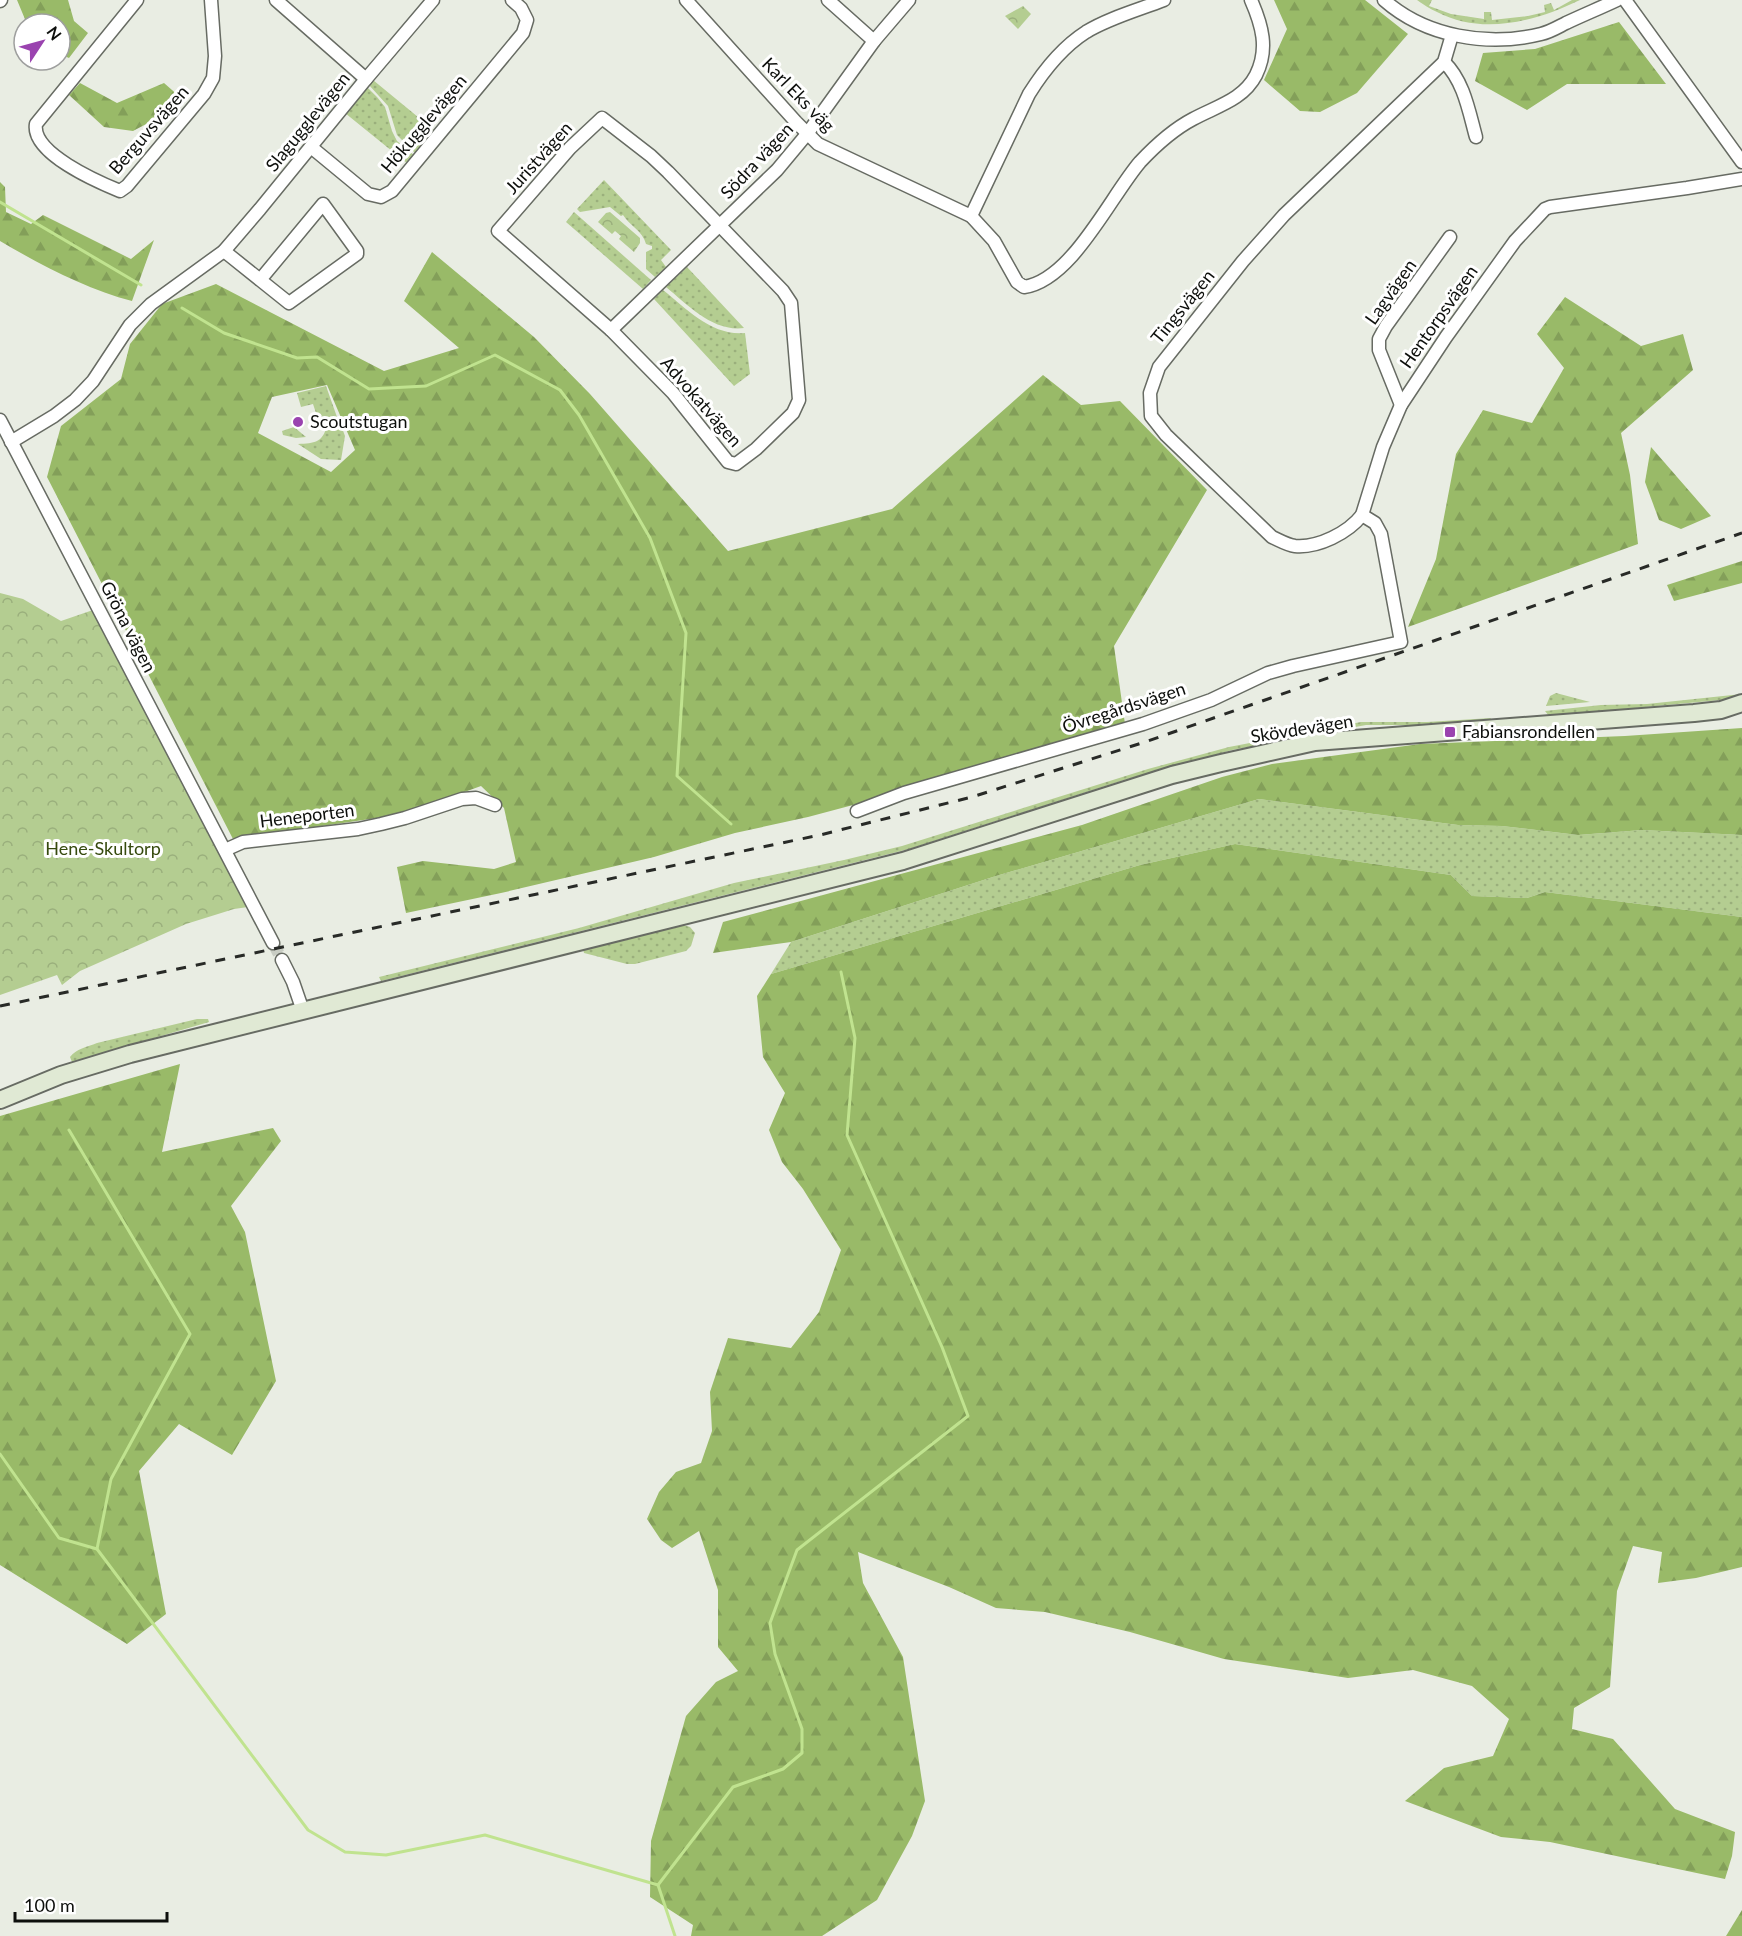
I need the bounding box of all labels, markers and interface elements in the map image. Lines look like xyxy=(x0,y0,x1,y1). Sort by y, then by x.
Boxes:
north arrow xyxy=(12,12,72,72)
text: N xyxy=(43,22,66,43)
street label: Karl Eks väg xyxy=(758,52,840,136)
street label: Slagugglevägen xyxy=(261,67,354,175)
street label: Hökugglevägen xyxy=(376,70,471,177)
street label: Berguvsvägen xyxy=(104,80,193,178)
street label: Juristvägen xyxy=(500,117,576,198)
street label: Södra vägen xyxy=(715,118,797,203)
street label: Lagvägen xyxy=(1360,255,1421,328)
street label: Hentorpsvägen xyxy=(1395,261,1482,372)
street label: Tingsvägen xyxy=(1146,265,1219,348)
street label: Advokatvägen xyxy=(657,352,747,451)
place label: Scoutstugan xyxy=(310,410,407,432)
marker: Scoutstugan xyxy=(291,415,305,429)
street label: Gröna vägen xyxy=(97,577,161,676)
street label: Övregårdsvägen xyxy=(1059,677,1188,737)
street label: Skövdevägen xyxy=(1249,709,1355,747)
place label: Fabiansrondellen xyxy=(1462,720,1595,742)
marker: Fabiansrondellen xyxy=(1443,725,1457,739)
street label: Heneporten xyxy=(258,798,356,832)
park label: Hene-Skultorp xyxy=(45,837,161,859)
scale bar xyxy=(15,1885,166,1923)
text: 100 m xyxy=(24,1894,75,1916)

